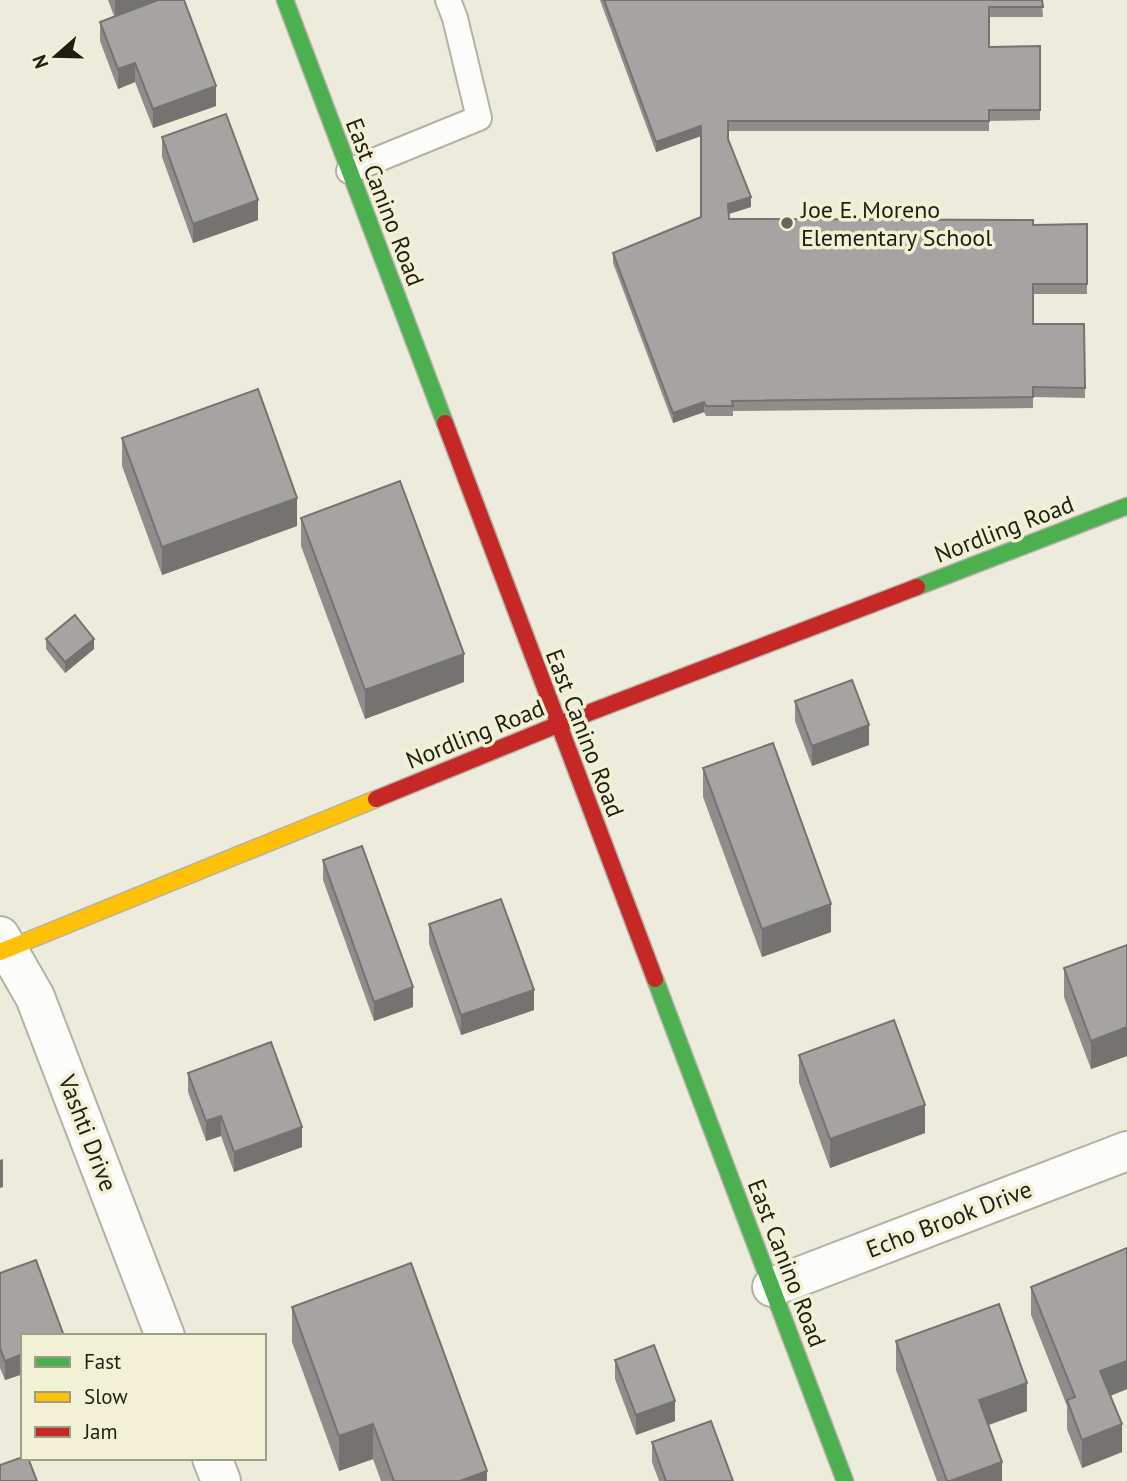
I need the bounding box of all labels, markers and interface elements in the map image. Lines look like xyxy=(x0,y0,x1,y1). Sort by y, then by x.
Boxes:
north arrow xyxy=(21,21,91,91)
text: N xyxy=(27,52,53,72)
street label: East Canino Road xyxy=(339,114,431,290)
place label: Joe E. Moreno Elementary School xyxy=(800,194,992,253)
marker: Joe E. Moreno Elementary School xyxy=(779,215,795,231)
street label: Nordling Road xyxy=(930,488,1078,570)
street label: East Canino Road xyxy=(539,645,631,821)
street label: Nordling Road xyxy=(401,692,549,776)
street label: Vashti Drive xyxy=(51,1069,124,1196)
street label: Echo Brook Drive xyxy=(862,1173,1036,1265)
street label: East Canino Road xyxy=(741,1175,833,1351)
legend xyxy=(21,1334,266,1460)
text: Fast xyxy=(84,1348,121,1375)
text: Slow xyxy=(84,1383,128,1410)
text: Jam xyxy=(83,1418,118,1445)

